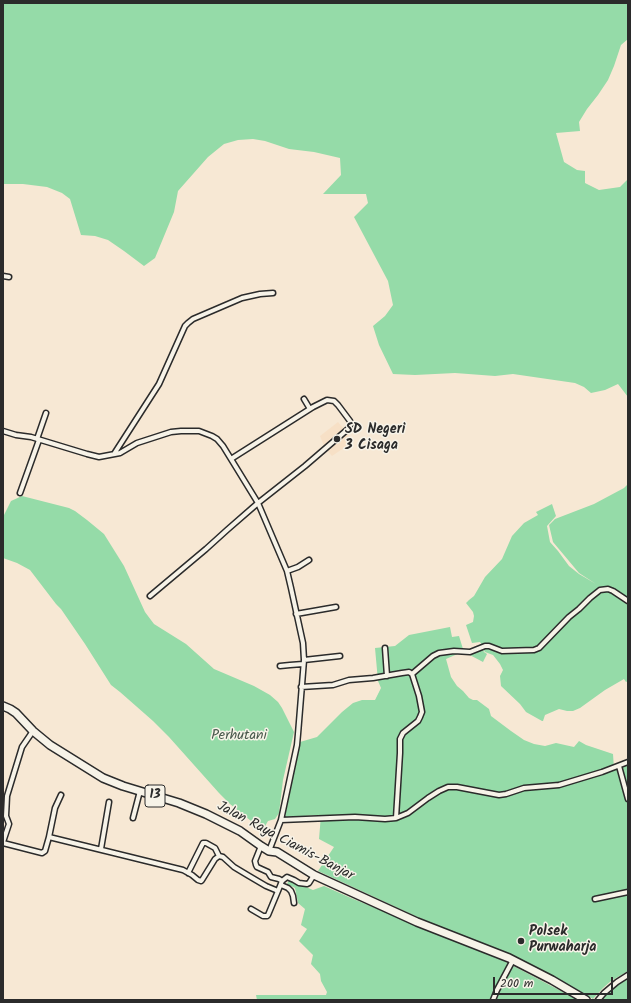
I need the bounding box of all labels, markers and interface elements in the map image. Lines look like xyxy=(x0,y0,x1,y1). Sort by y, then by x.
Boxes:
place label: SD Negeri 3 Cisaga xyxy=(345,423,405,456)
marker: SD Negeri 3 Cisaga xyxy=(332,434,342,444)
park label: Perhutani xyxy=(211,729,267,745)
road number: 13 xyxy=(145,785,165,807)
street label: Jalan Raya Ciamis-Banjar xyxy=(214,799,356,885)
place label: Polsek Purwaharja xyxy=(529,925,597,958)
marker: Polsek Purwaharja xyxy=(516,936,526,946)
scale bar xyxy=(495,969,615,995)
text: 200 m xyxy=(500,974,533,993)

